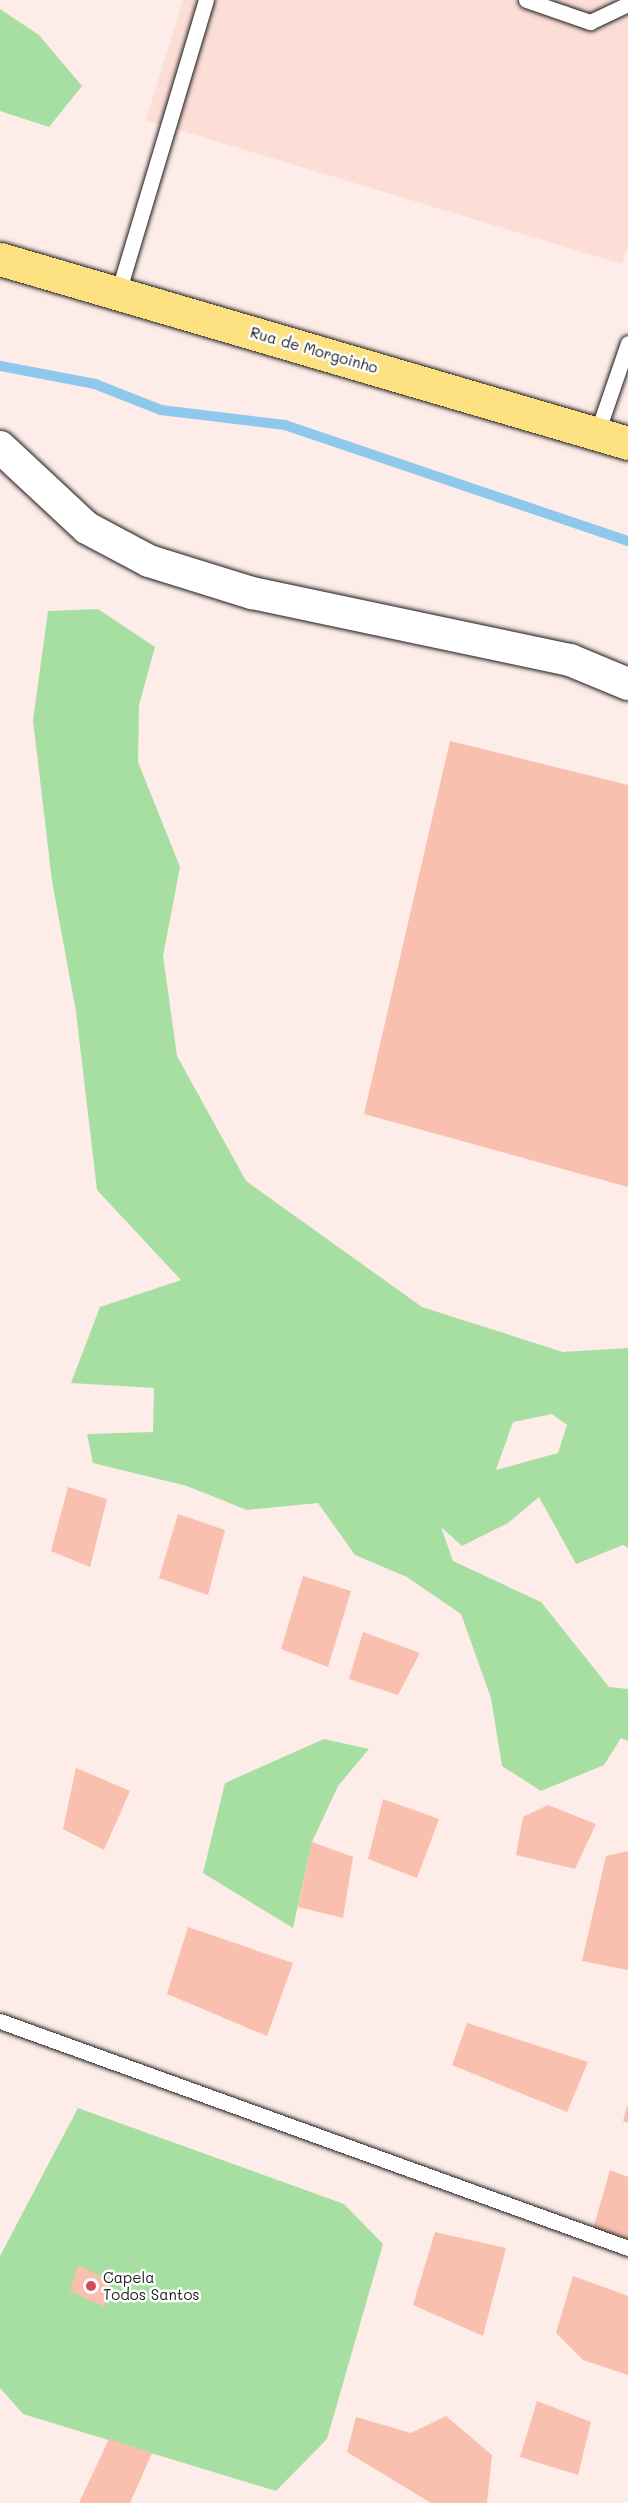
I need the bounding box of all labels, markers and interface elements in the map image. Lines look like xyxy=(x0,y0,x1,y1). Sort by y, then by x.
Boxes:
street label: Rua de Morgoinho xyxy=(248,323,380,377)
place label: Capela Todos Santos xyxy=(103,2268,200,2303)
marker: Capela Todos Santos xyxy=(84,2279,98,2293)

